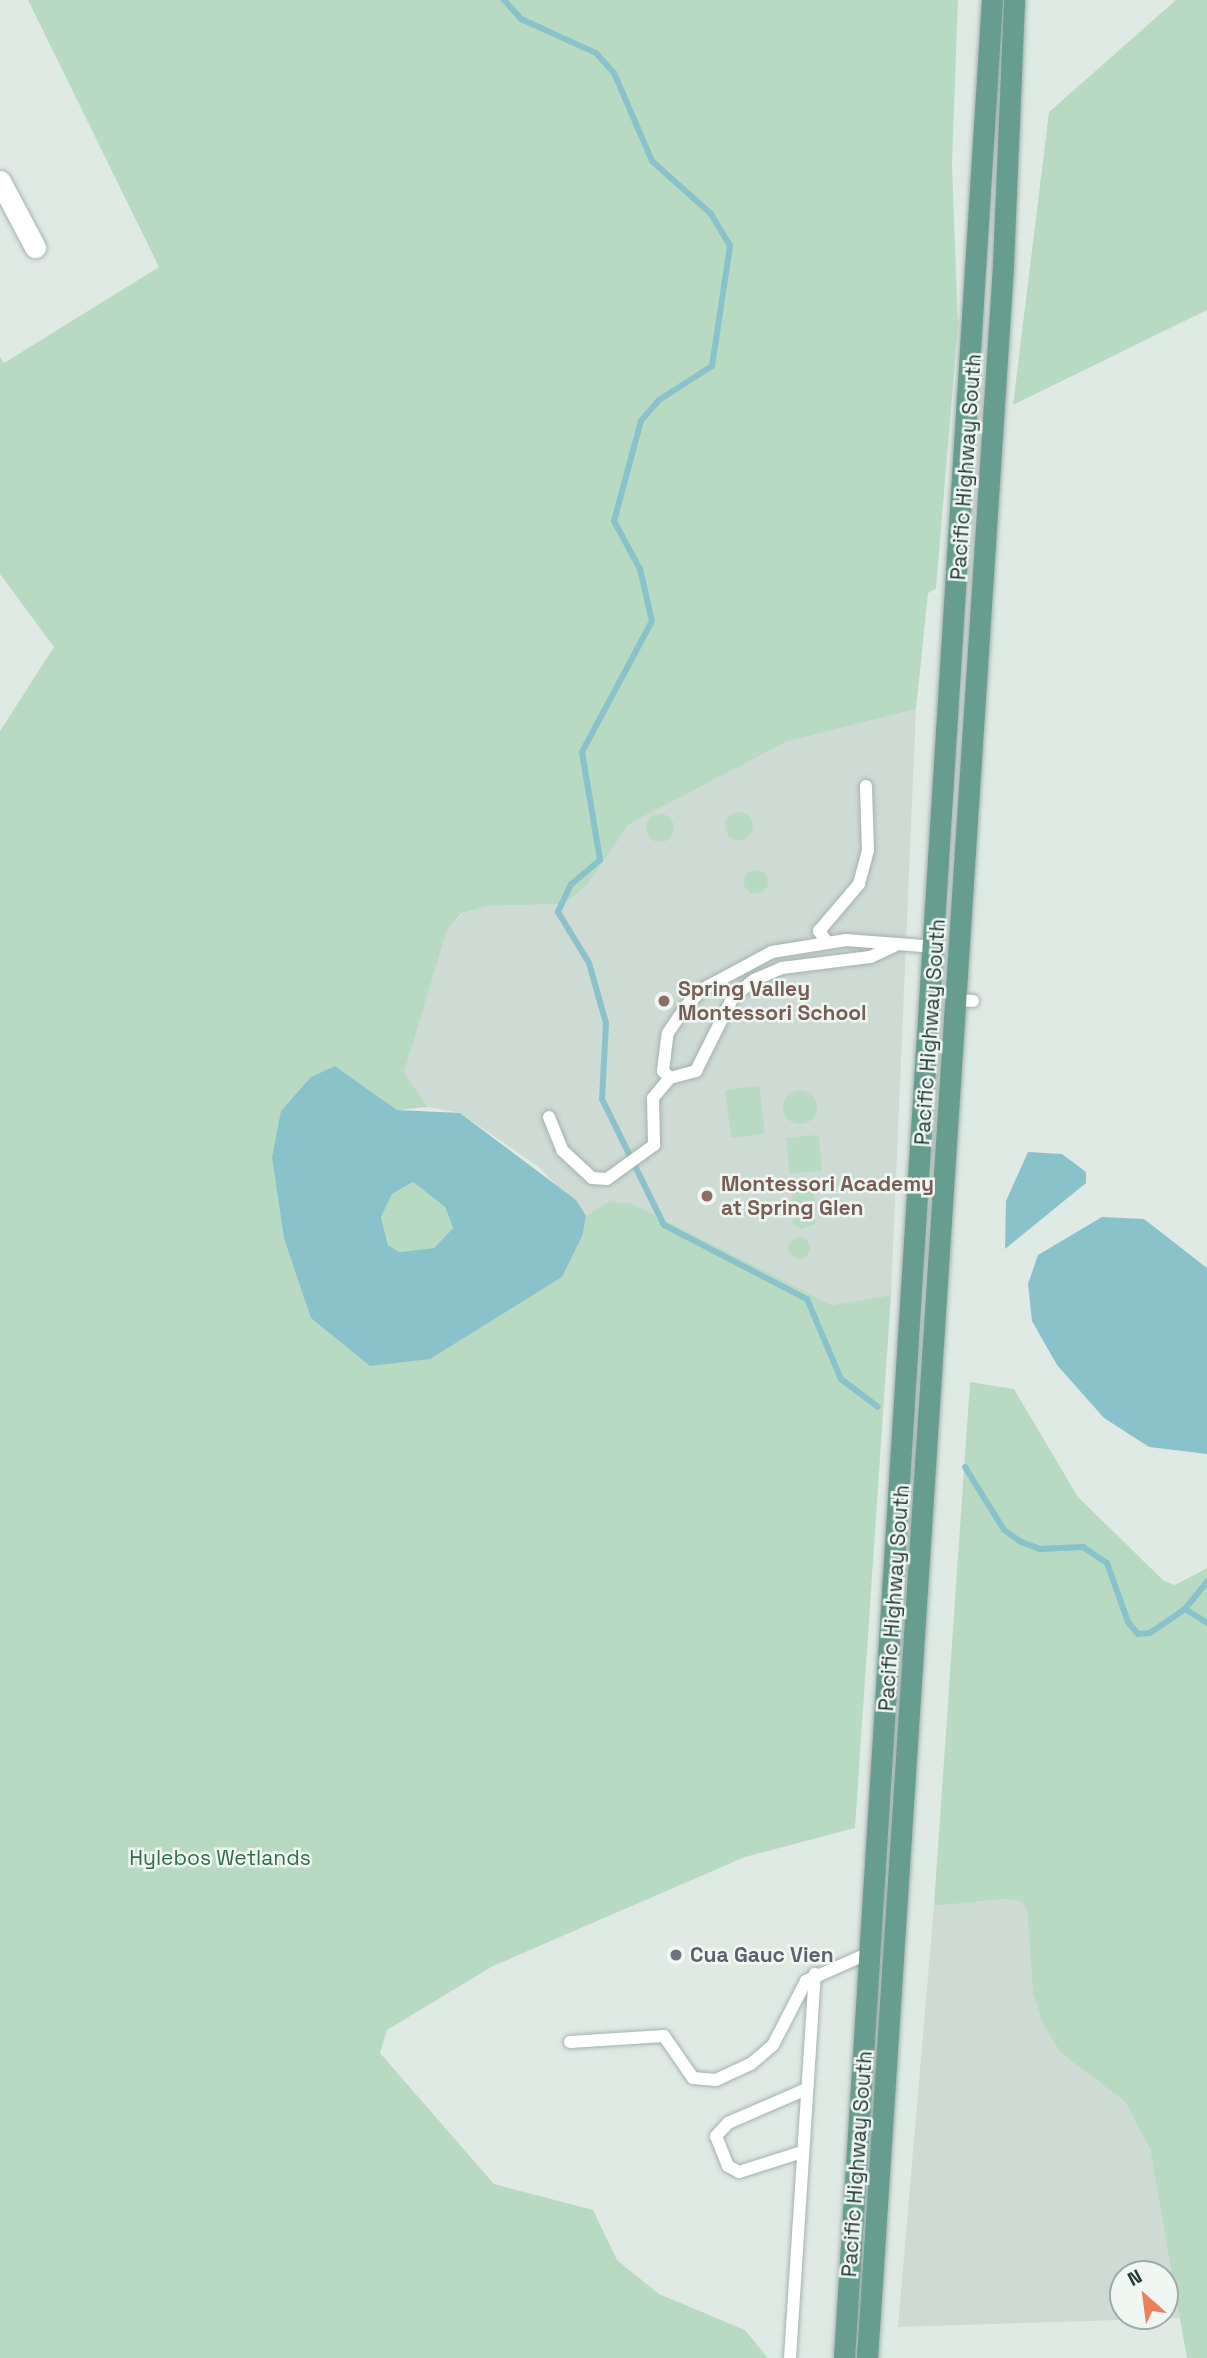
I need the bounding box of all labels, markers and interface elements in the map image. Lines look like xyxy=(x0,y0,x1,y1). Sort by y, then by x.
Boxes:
street label: Pacific Highway South xyxy=(946,353,986,581)
street label: Pacific Highway South xyxy=(910,918,950,1146)
place label: Spring Valley Montessori School xyxy=(678,976,867,1026)
marker: Spring Valley Montessori School xyxy=(656,993,672,1009)
place label: Montessori Academy at Spring Glen xyxy=(721,1171,934,1221)
marker: Montessori Academy at Spring Glen xyxy=(699,1188,715,1204)
street label: Pacific Highway South xyxy=(874,1484,914,1712)
park label: Hylebos Wetlands xyxy=(129,1845,311,1871)
place label: Cua Gauc Vien xyxy=(690,1942,834,1968)
marker: Cua Gauc Vien xyxy=(668,1947,684,1963)
street label: Pacific Highway South xyxy=(837,2050,877,2278)
north arrow xyxy=(1109,2260,1179,2330)
text: N xyxy=(1123,2264,1146,2292)

